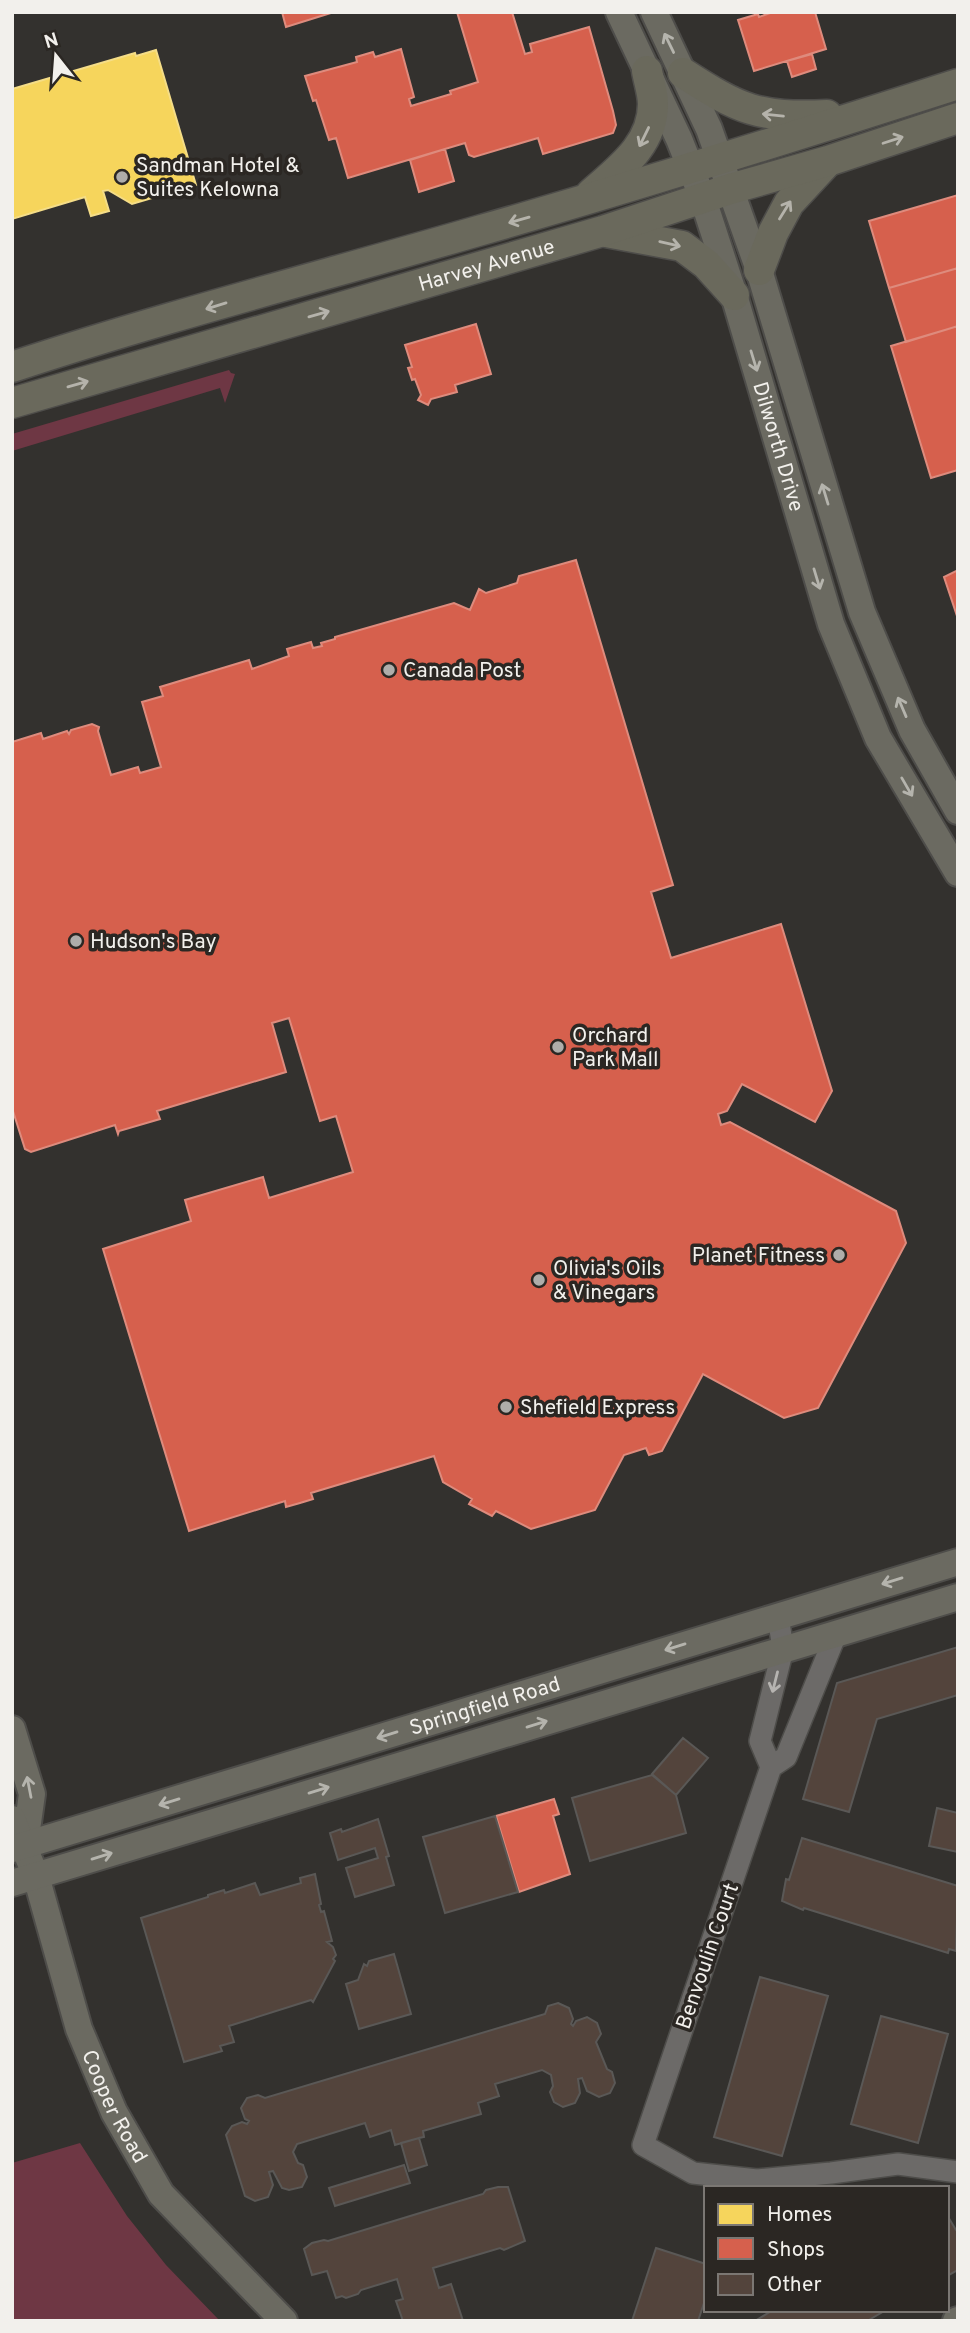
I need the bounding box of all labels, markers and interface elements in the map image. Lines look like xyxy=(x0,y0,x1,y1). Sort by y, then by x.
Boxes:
north arrow xyxy=(21,21,91,91)
text: N xyxy=(42,28,62,55)
one-way arrow xyxy=(661,33,675,54)
one-way arrow xyxy=(762,108,785,121)
one-way arrow xyxy=(637,126,651,147)
one-way arrow xyxy=(881,133,903,146)
place label: Sandman Hotel & Suites Kelowna xyxy=(136,153,300,204)
marker: Sandman Hotel & Suites Kelowna xyxy=(114,169,130,185)
one-way arrow xyxy=(779,201,793,221)
one-way arrow xyxy=(508,214,530,227)
street label: Harvey Avenue xyxy=(415,234,558,299)
one-way arrow xyxy=(658,237,681,251)
one-way arrow xyxy=(205,300,227,313)
one-way arrow xyxy=(307,307,329,320)
one-way arrow xyxy=(748,350,761,372)
one-way arrow xyxy=(67,377,89,390)
street label: Dilworth Drive xyxy=(745,379,809,515)
one-way arrow xyxy=(818,483,831,505)
one-way arrow xyxy=(812,568,825,590)
place label: Canada Post xyxy=(403,658,521,685)
marker: Canada Post xyxy=(381,662,397,678)
one-way arrow xyxy=(895,697,908,719)
one-way arrow xyxy=(900,777,914,797)
place label: Hudson's Bay xyxy=(90,929,217,956)
marker: Hudson's Bay xyxy=(68,933,84,949)
place label: Orchard Park Mall xyxy=(572,1023,659,1074)
marker: Orchard Park Mall xyxy=(550,1039,566,1055)
place label: Planet Fitness xyxy=(692,1243,825,1270)
marker: Planet Fitness xyxy=(831,1247,847,1263)
place label: Olivia's Oils & Vinegars xyxy=(553,1256,662,1307)
marker: Olivia's Oils & Vinegars xyxy=(531,1272,547,1288)
place label: Shefield Express xyxy=(520,1395,675,1422)
marker: Shefield Express xyxy=(498,1399,514,1415)
one-way arrow xyxy=(882,1576,904,1589)
one-way arrow xyxy=(664,1642,686,1655)
one-way arrow xyxy=(768,1670,781,1693)
street label: Springfield Road xyxy=(406,1671,564,1743)
one-way arrow xyxy=(526,1717,548,1730)
one-way arrow xyxy=(376,1730,398,1742)
one-way arrow xyxy=(21,1776,35,1799)
one-way arrow xyxy=(308,1782,330,1795)
one-way arrow xyxy=(158,1796,180,1809)
one-way arrow xyxy=(90,1848,112,1861)
street label: Benvoulin Court xyxy=(671,1880,746,2033)
street label: Cooper Road xyxy=(74,2046,153,2169)
legend xyxy=(704,2186,949,2312)
text: Homes xyxy=(767,2202,832,2229)
text: Shops xyxy=(767,2237,825,2264)
text: Other xyxy=(767,2272,822,2299)

